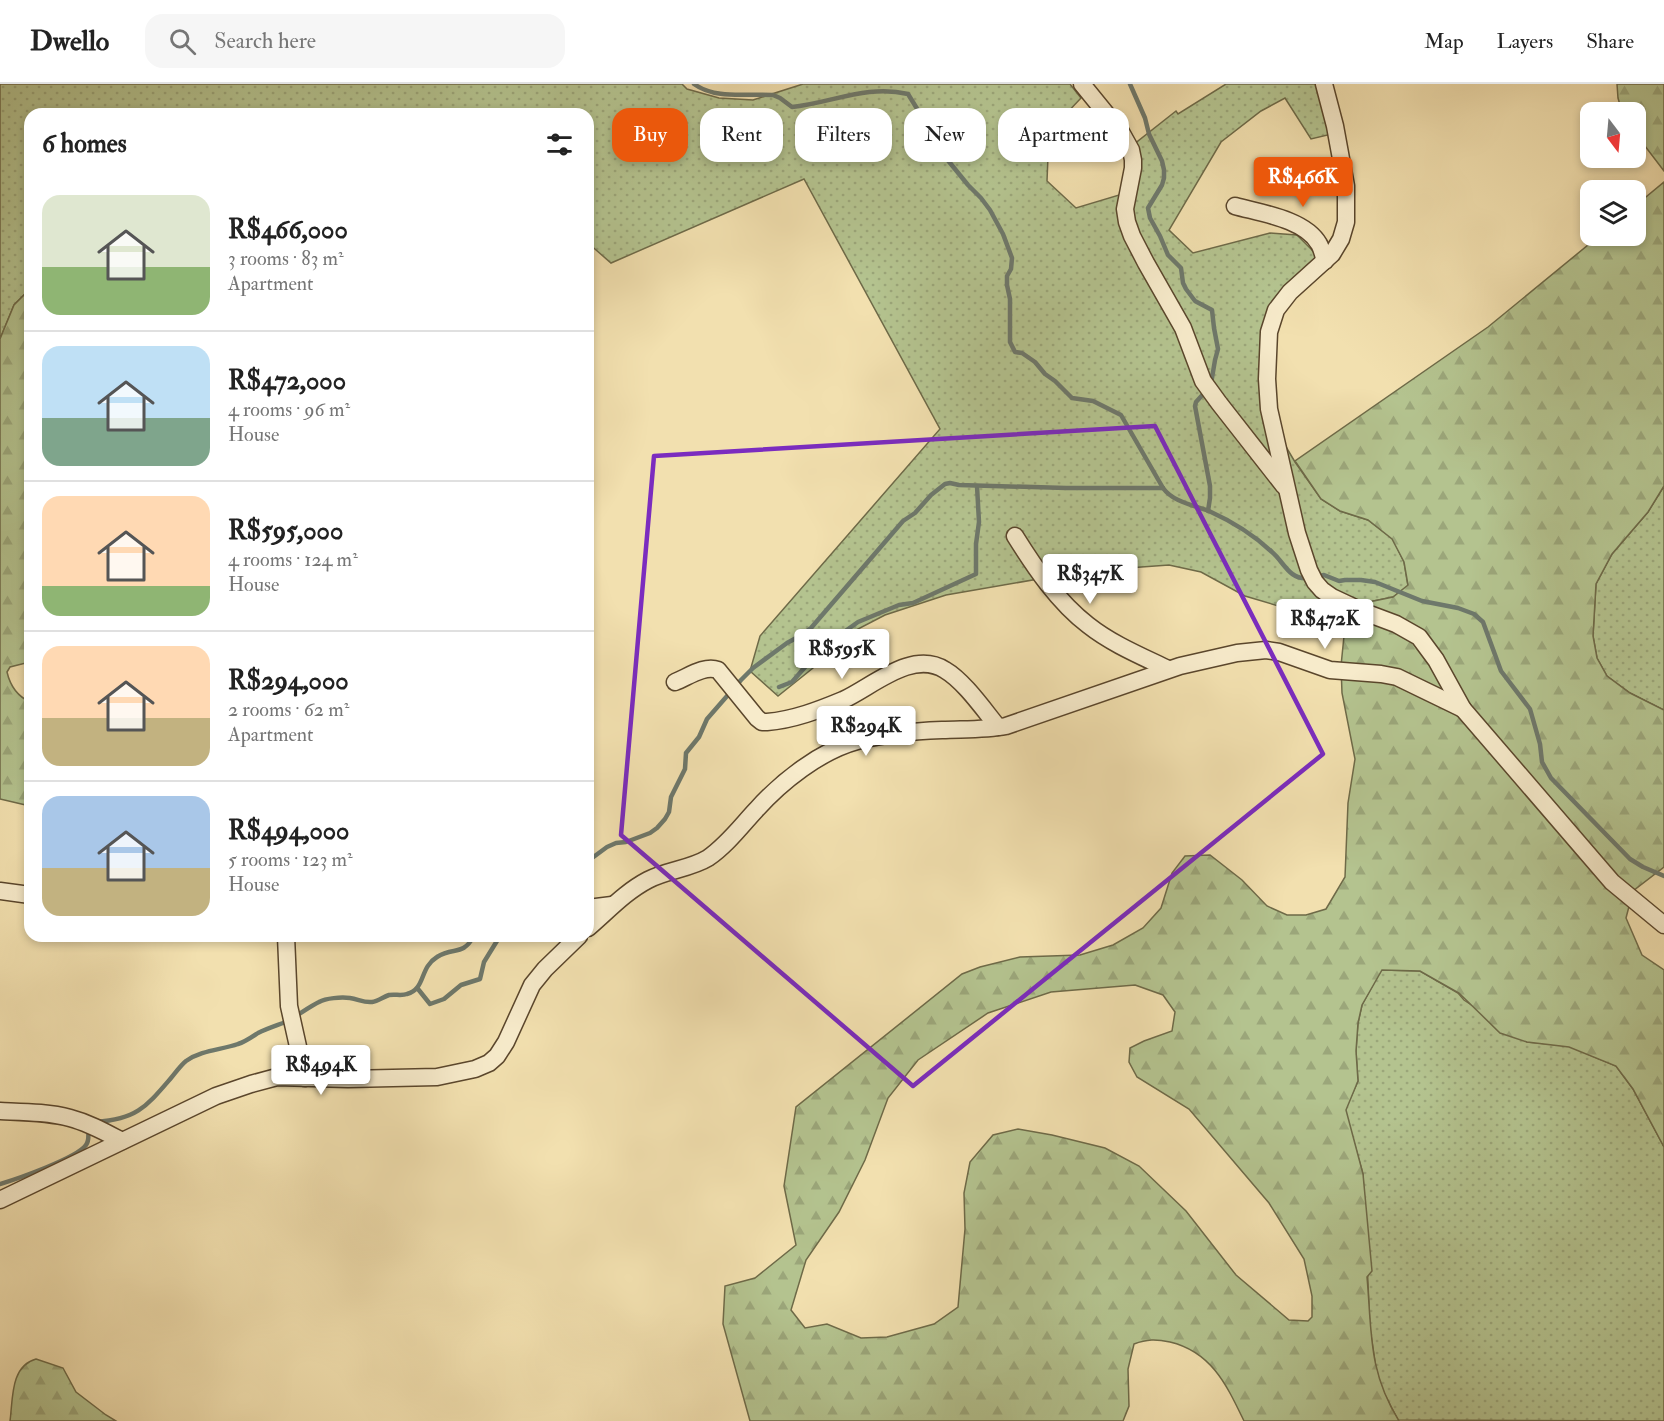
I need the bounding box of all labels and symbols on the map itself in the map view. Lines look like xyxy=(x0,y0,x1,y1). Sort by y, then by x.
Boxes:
north arrow xyxy=(1580,102,1646,168)
pin: R$466K xyxy=(1254,157,1352,208)
pin: R$347K xyxy=(1041,554,1139,605)
pin: R$472K xyxy=(1276,599,1374,650)
pin: R$595K xyxy=(793,629,891,680)
pin: R$294K xyxy=(817,706,915,757)
pin: R$494K xyxy=(272,1045,370,1096)

